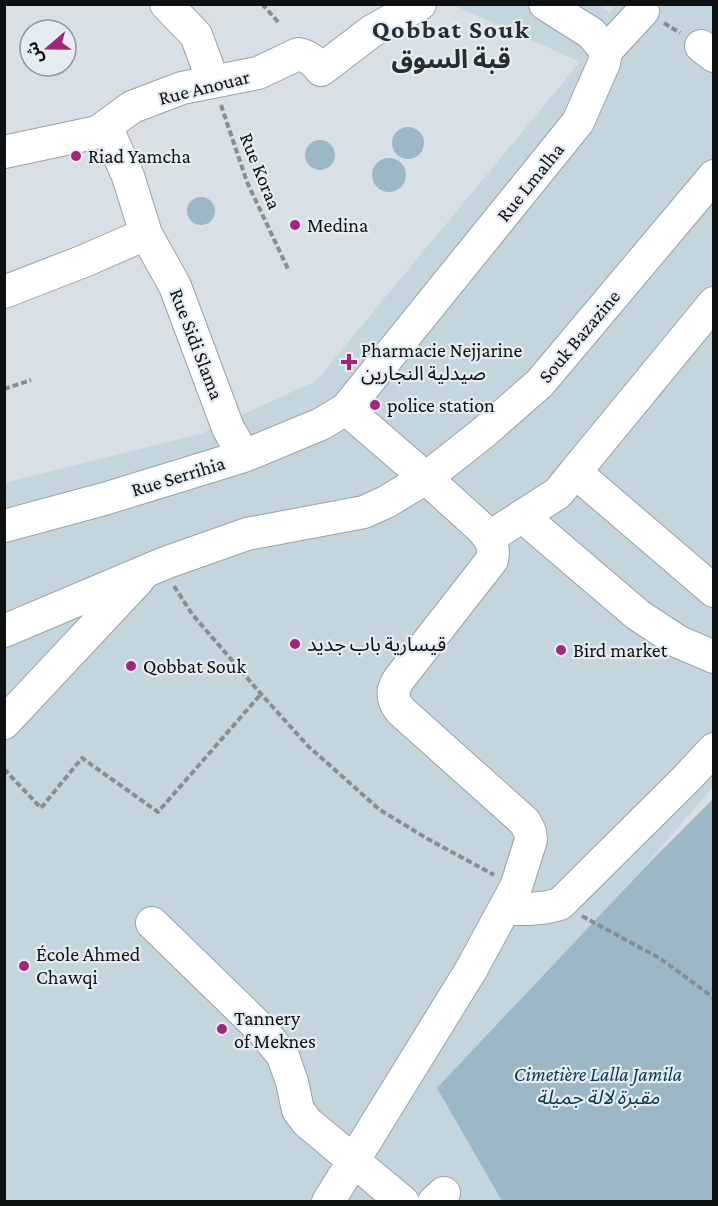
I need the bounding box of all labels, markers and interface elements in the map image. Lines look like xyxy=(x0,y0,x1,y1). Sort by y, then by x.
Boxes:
district label: Qobbat Souk قبة السوق xyxy=(372,15,530,74)
north arrow xyxy=(18,18,78,78)
text: ش xyxy=(23,39,47,66)
street label: Rue Anouar xyxy=(156,65,252,109)
street label: Rue Koraa xyxy=(236,130,286,212)
street label: Rue Lmalha xyxy=(492,138,568,226)
place label: Riad Yamcha xyxy=(88,145,191,167)
marker: Riad Yamcha xyxy=(69,149,83,163)
place label: Medina xyxy=(307,214,368,236)
marker: Medina xyxy=(288,218,302,232)
street label: Rue Sidi Slama xyxy=(166,285,228,403)
street label: Souk Bazazine xyxy=(534,285,624,387)
place label: Pharmacie Nejjarine صيدلية النجارين xyxy=(361,339,523,385)
marker: Pharmacie Nejjarine صيدلية النجارين xyxy=(342,355,356,369)
place label: police station xyxy=(387,394,495,417)
marker: police station xyxy=(368,398,382,412)
street label: Rue Serrihia xyxy=(128,451,228,501)
place label: قيسارية باب جديد xyxy=(307,633,446,656)
marker: قيسارية باب جديد xyxy=(288,637,302,651)
place label: Bird market xyxy=(573,639,668,661)
marker: Bird market xyxy=(554,643,568,657)
place label: Qobbat Souk xyxy=(143,655,246,677)
marker: Qobbat Souk xyxy=(124,659,138,673)
place label: École Ahmed Chawqi xyxy=(36,943,141,989)
marker: École Ahmed Chawqi xyxy=(17,959,31,973)
place label: Tannery of Meknes xyxy=(234,1007,316,1052)
marker: Tannery of Meknes xyxy=(215,1022,229,1036)
park label: Cimetière Lalla Jamila مقبرة لالة جميلة xyxy=(514,1063,682,1109)

